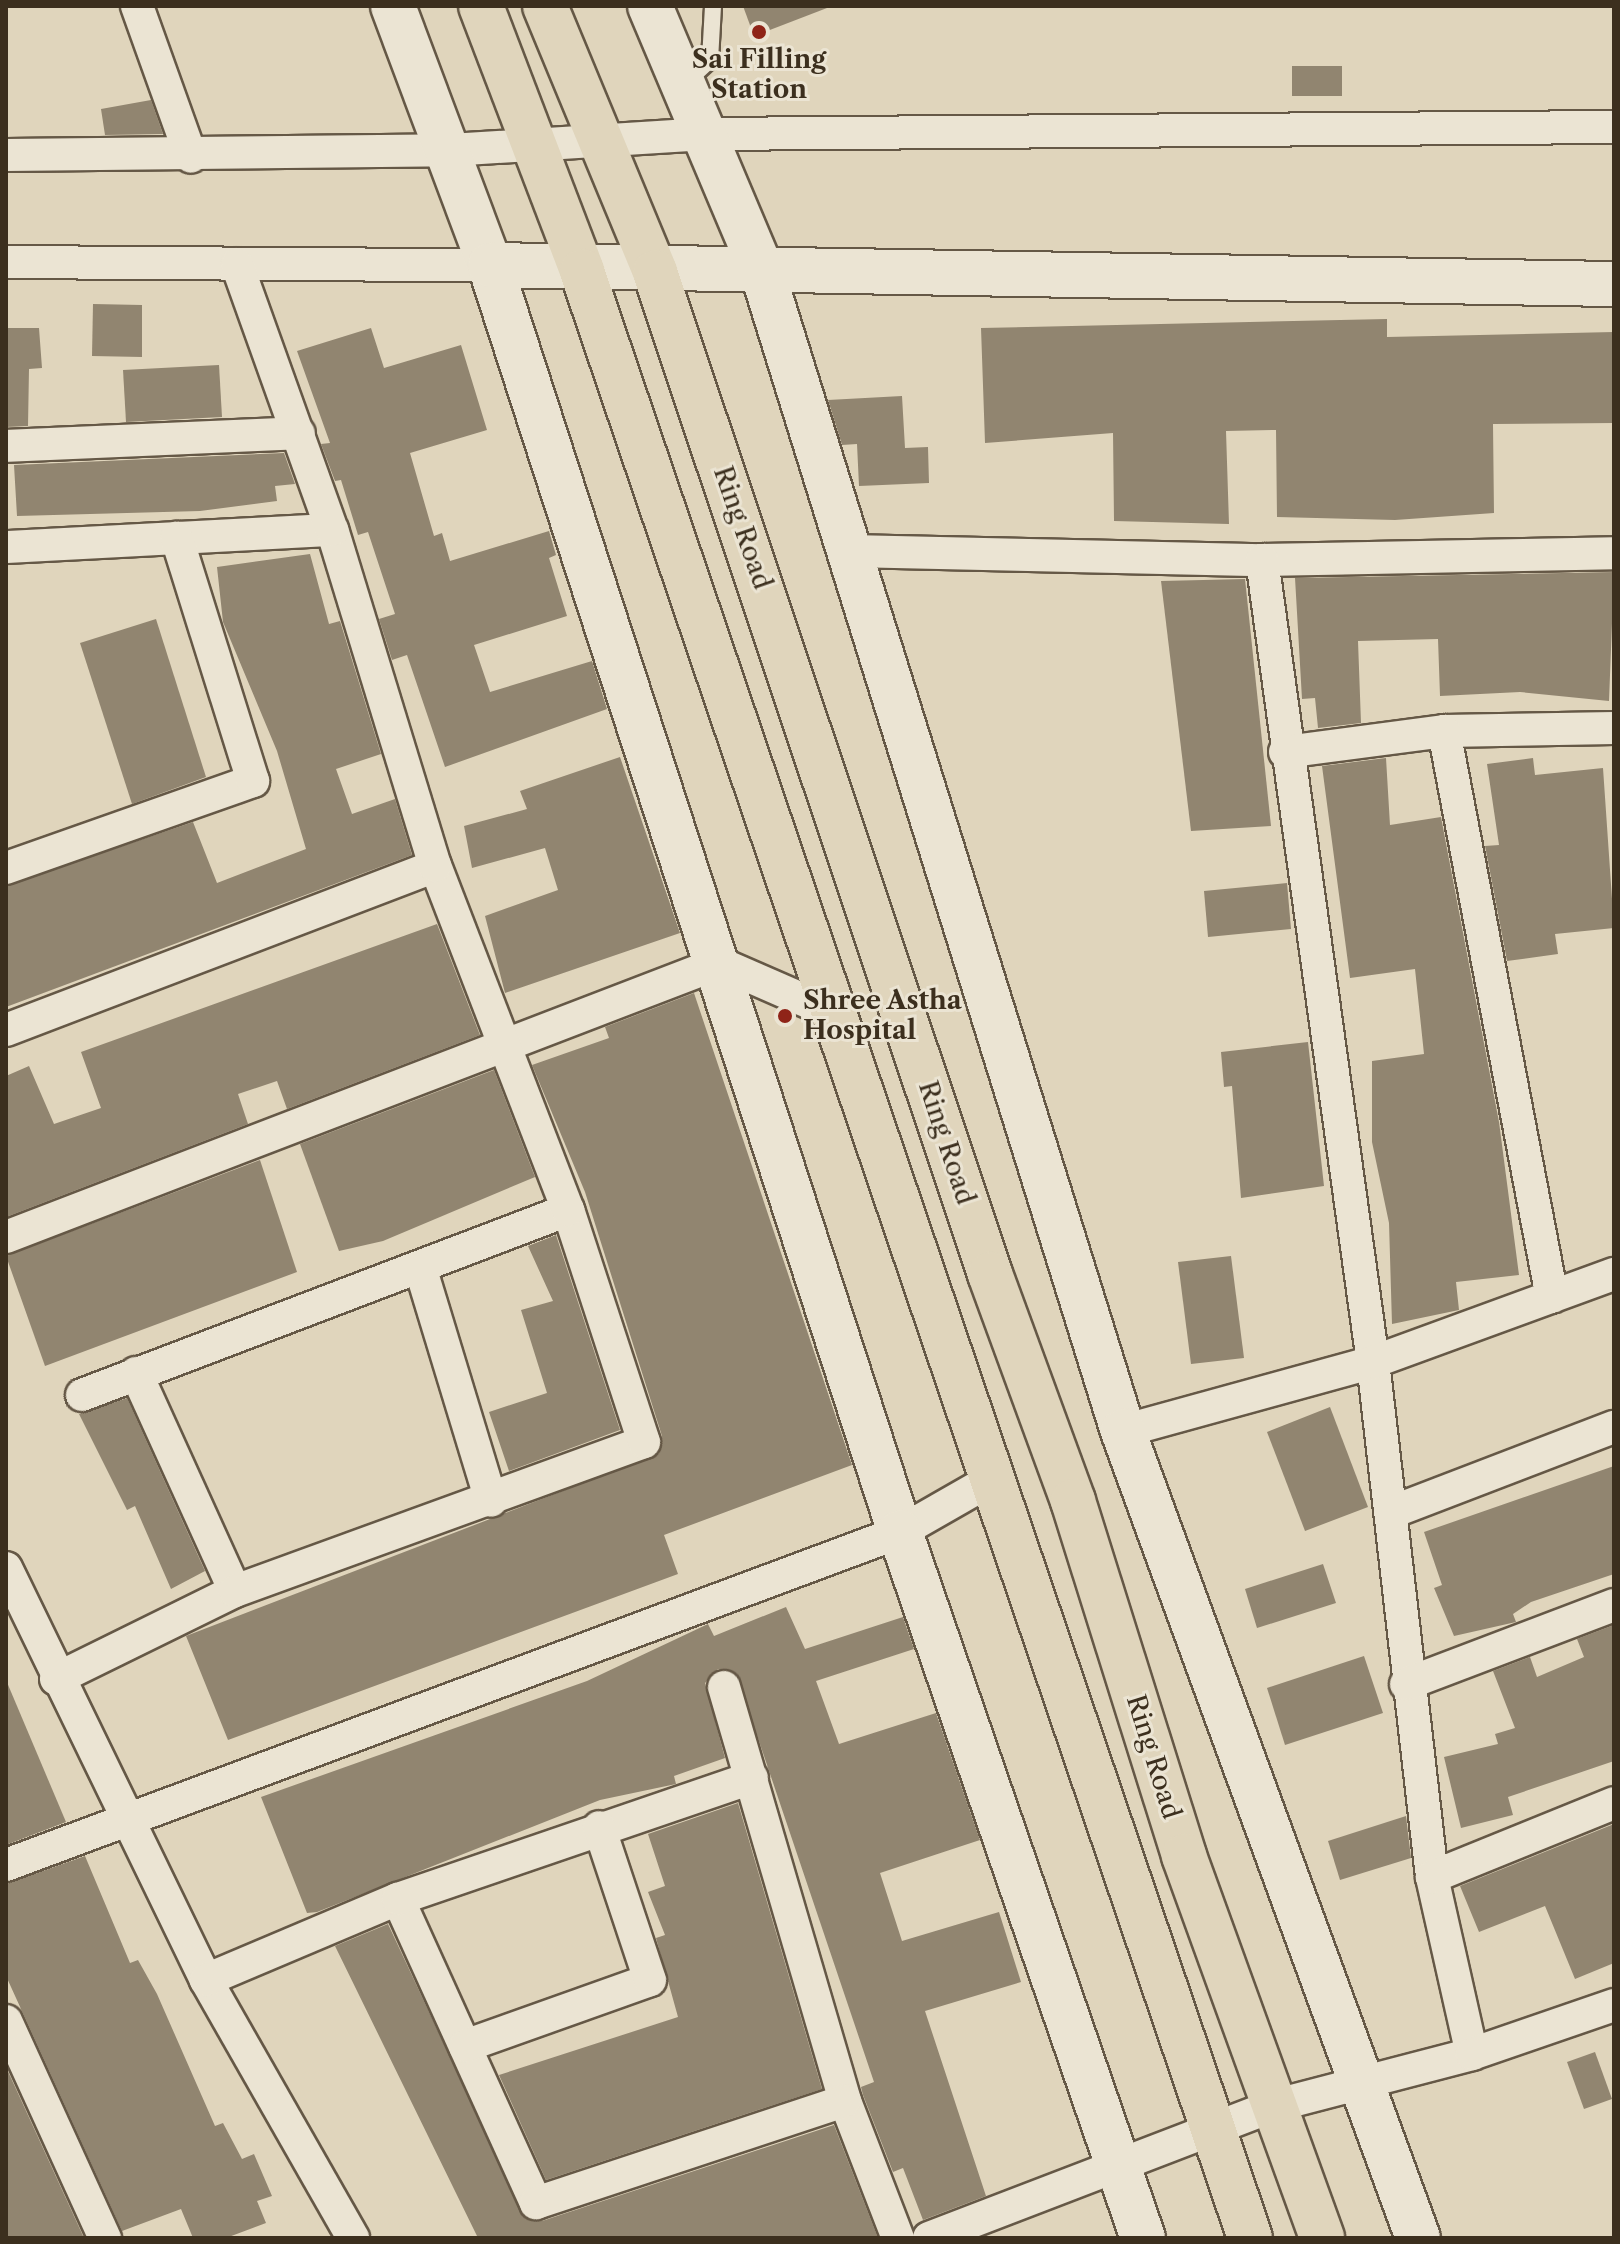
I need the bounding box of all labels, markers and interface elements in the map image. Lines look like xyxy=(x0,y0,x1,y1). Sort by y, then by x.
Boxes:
marker: Sai Filling Station xyxy=(750,23,768,41)
place label: Sai Filling Station xyxy=(692,44,826,106)
street label: Ring Road xyxy=(706,462,778,594)
place label: Shree Astha Hospital xyxy=(803,985,963,1046)
marker: Shree Astha Hospital xyxy=(774,1005,796,1027)
street label: Ring Road xyxy=(911,1077,981,1209)
street label: Ring Road xyxy=(1119,1691,1187,1823)

